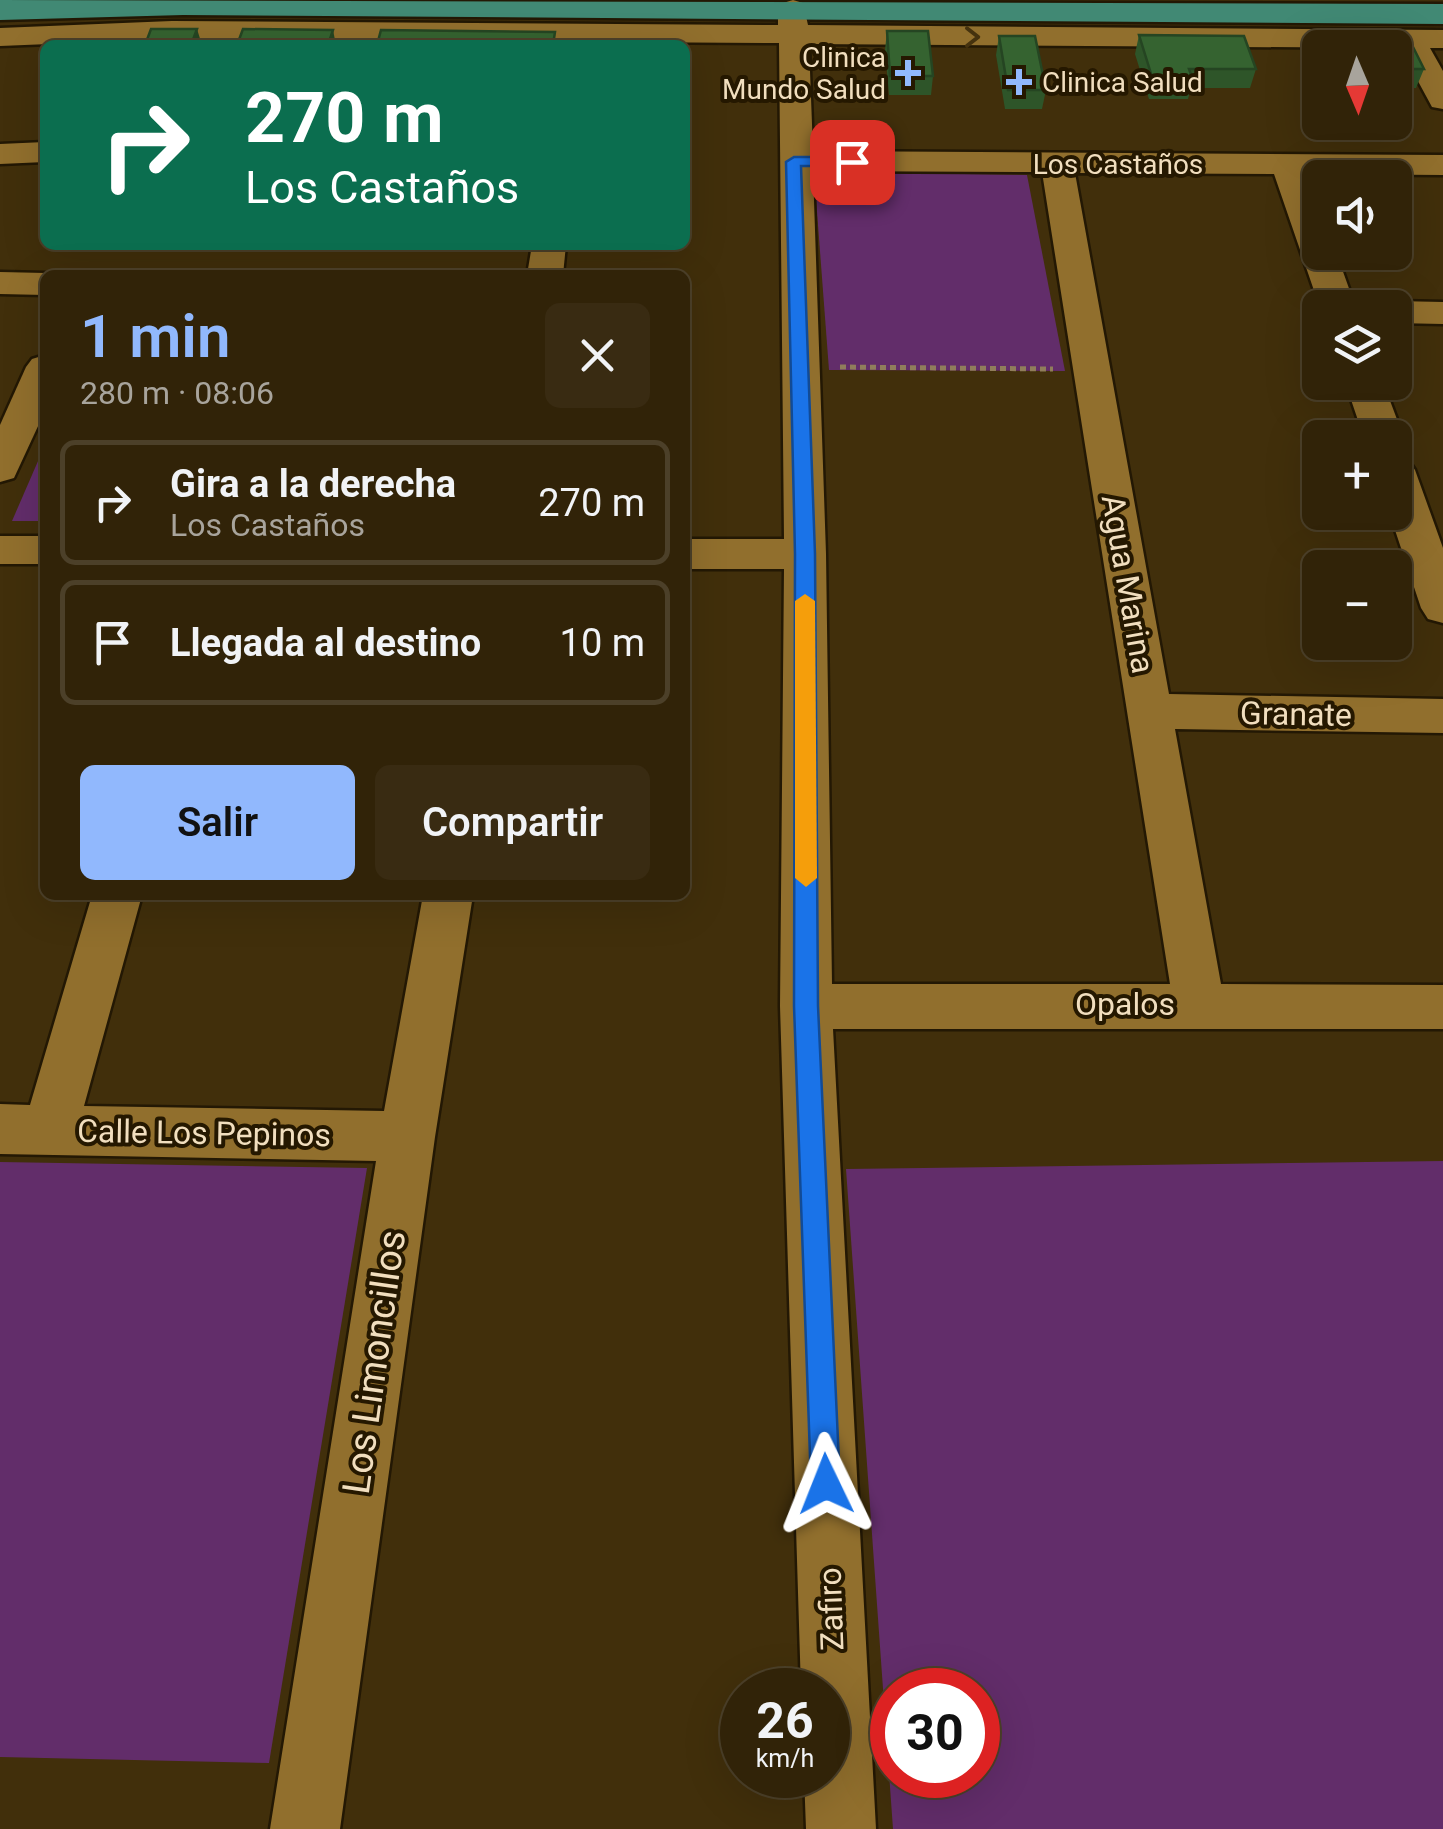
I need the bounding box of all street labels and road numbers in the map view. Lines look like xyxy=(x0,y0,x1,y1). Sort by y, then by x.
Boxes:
street label: Los Castaños xyxy=(1033,148,1203,181)
street label: Agua Marina xyxy=(1094,492,1162,676)
street label: Granate xyxy=(1240,694,1352,734)
street label: Opalos xyxy=(1075,985,1175,1023)
street label: Calle Los Pepinos xyxy=(77,1112,331,1154)
street label: Los Limoncillos xyxy=(334,1227,414,1497)
street label: Zafiro xyxy=(811,1567,851,1651)

